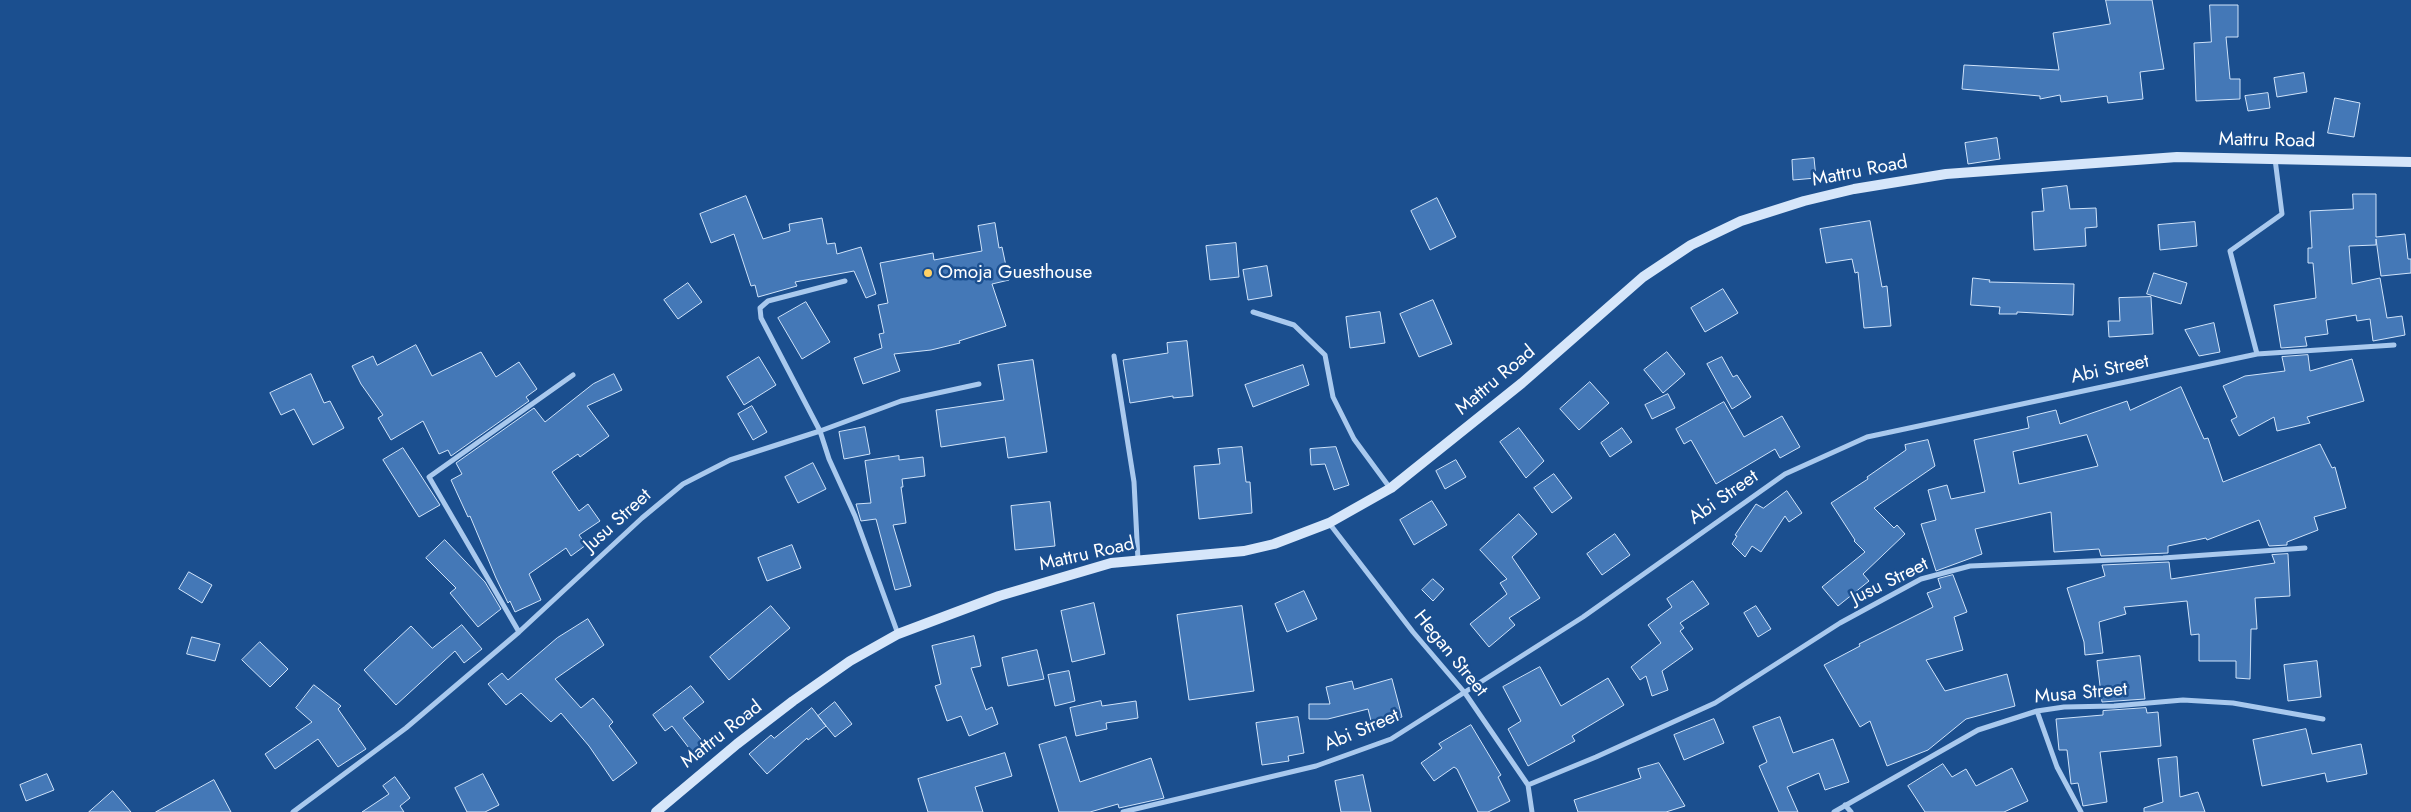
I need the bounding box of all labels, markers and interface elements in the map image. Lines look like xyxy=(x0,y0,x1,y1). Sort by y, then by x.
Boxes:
street label: Mattru Road xyxy=(2218,129,2316,153)
street label: Mattru Road xyxy=(1810,152,1910,192)
place label: Omoja Guesthouse xyxy=(938,262,1092,284)
marker: Omoja Guesthouse xyxy=(922,267,934,279)
street label: Mattru Road xyxy=(1452,341,1540,421)
street label: Abi Street xyxy=(2069,351,2151,389)
street label: Abi Street xyxy=(1685,466,1763,530)
street label: Jusu Street xyxy=(579,485,657,557)
street label: Mattru Road xyxy=(1037,533,1137,577)
street label: Jusu Street xyxy=(1848,554,1932,610)
street label: Hegan Street xyxy=(1408,606,1492,702)
street label: Musa Street xyxy=(2034,679,2128,709)
street label: Mattru Road xyxy=(677,696,767,774)
street label: Abi Street xyxy=(1321,705,1403,757)

